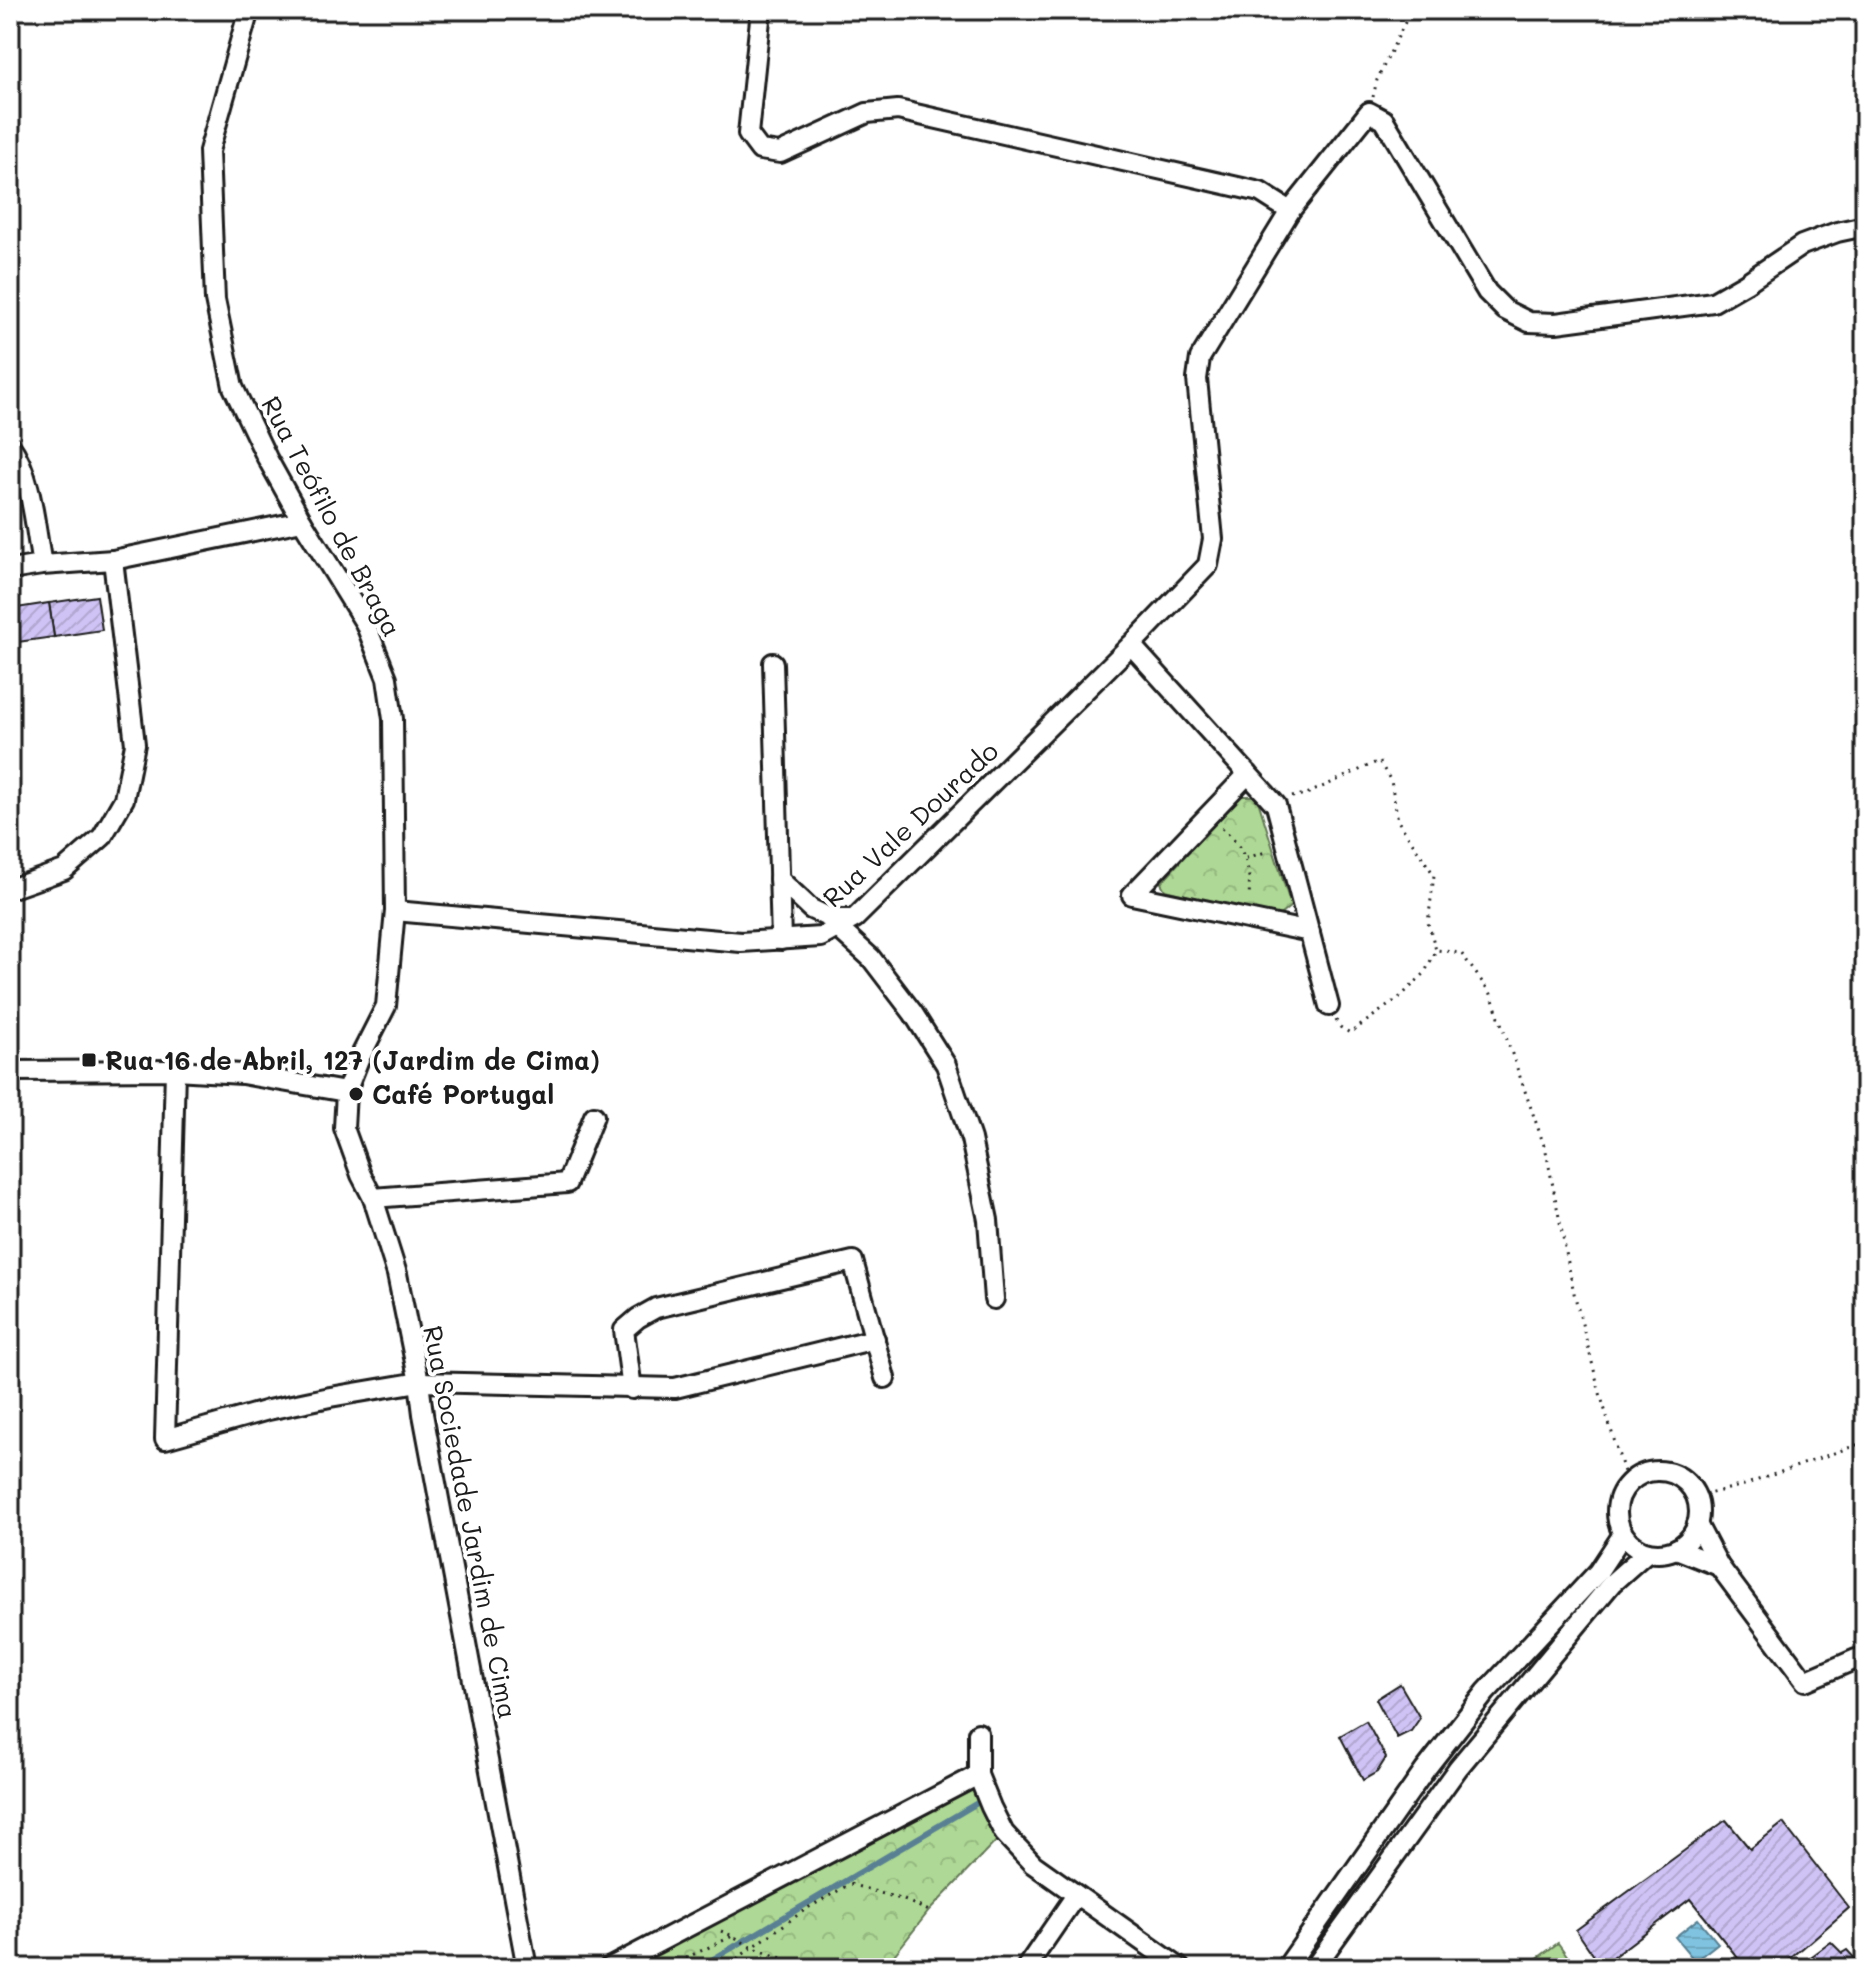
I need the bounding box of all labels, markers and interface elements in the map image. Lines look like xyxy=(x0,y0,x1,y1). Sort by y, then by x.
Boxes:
street label: Rua Teófilo de Braga xyxy=(254,390,410,642)
street label: Rua Vale Dourado xyxy=(815,734,1005,914)
place label: Rua 16 de Abril, 127 (Jardim de Cima) xyxy=(105,1043,600,1077)
marker: Rua 16 de Abril, 127 (Jardim de Cima) xyxy=(80,1051,98,1069)
place label: Café Portugal xyxy=(372,1077,554,1111)
marker: Café Portugal xyxy=(347,1085,365,1103)
street label: Rua Sociedade Jardim de Cima xyxy=(416,1323,526,1721)

